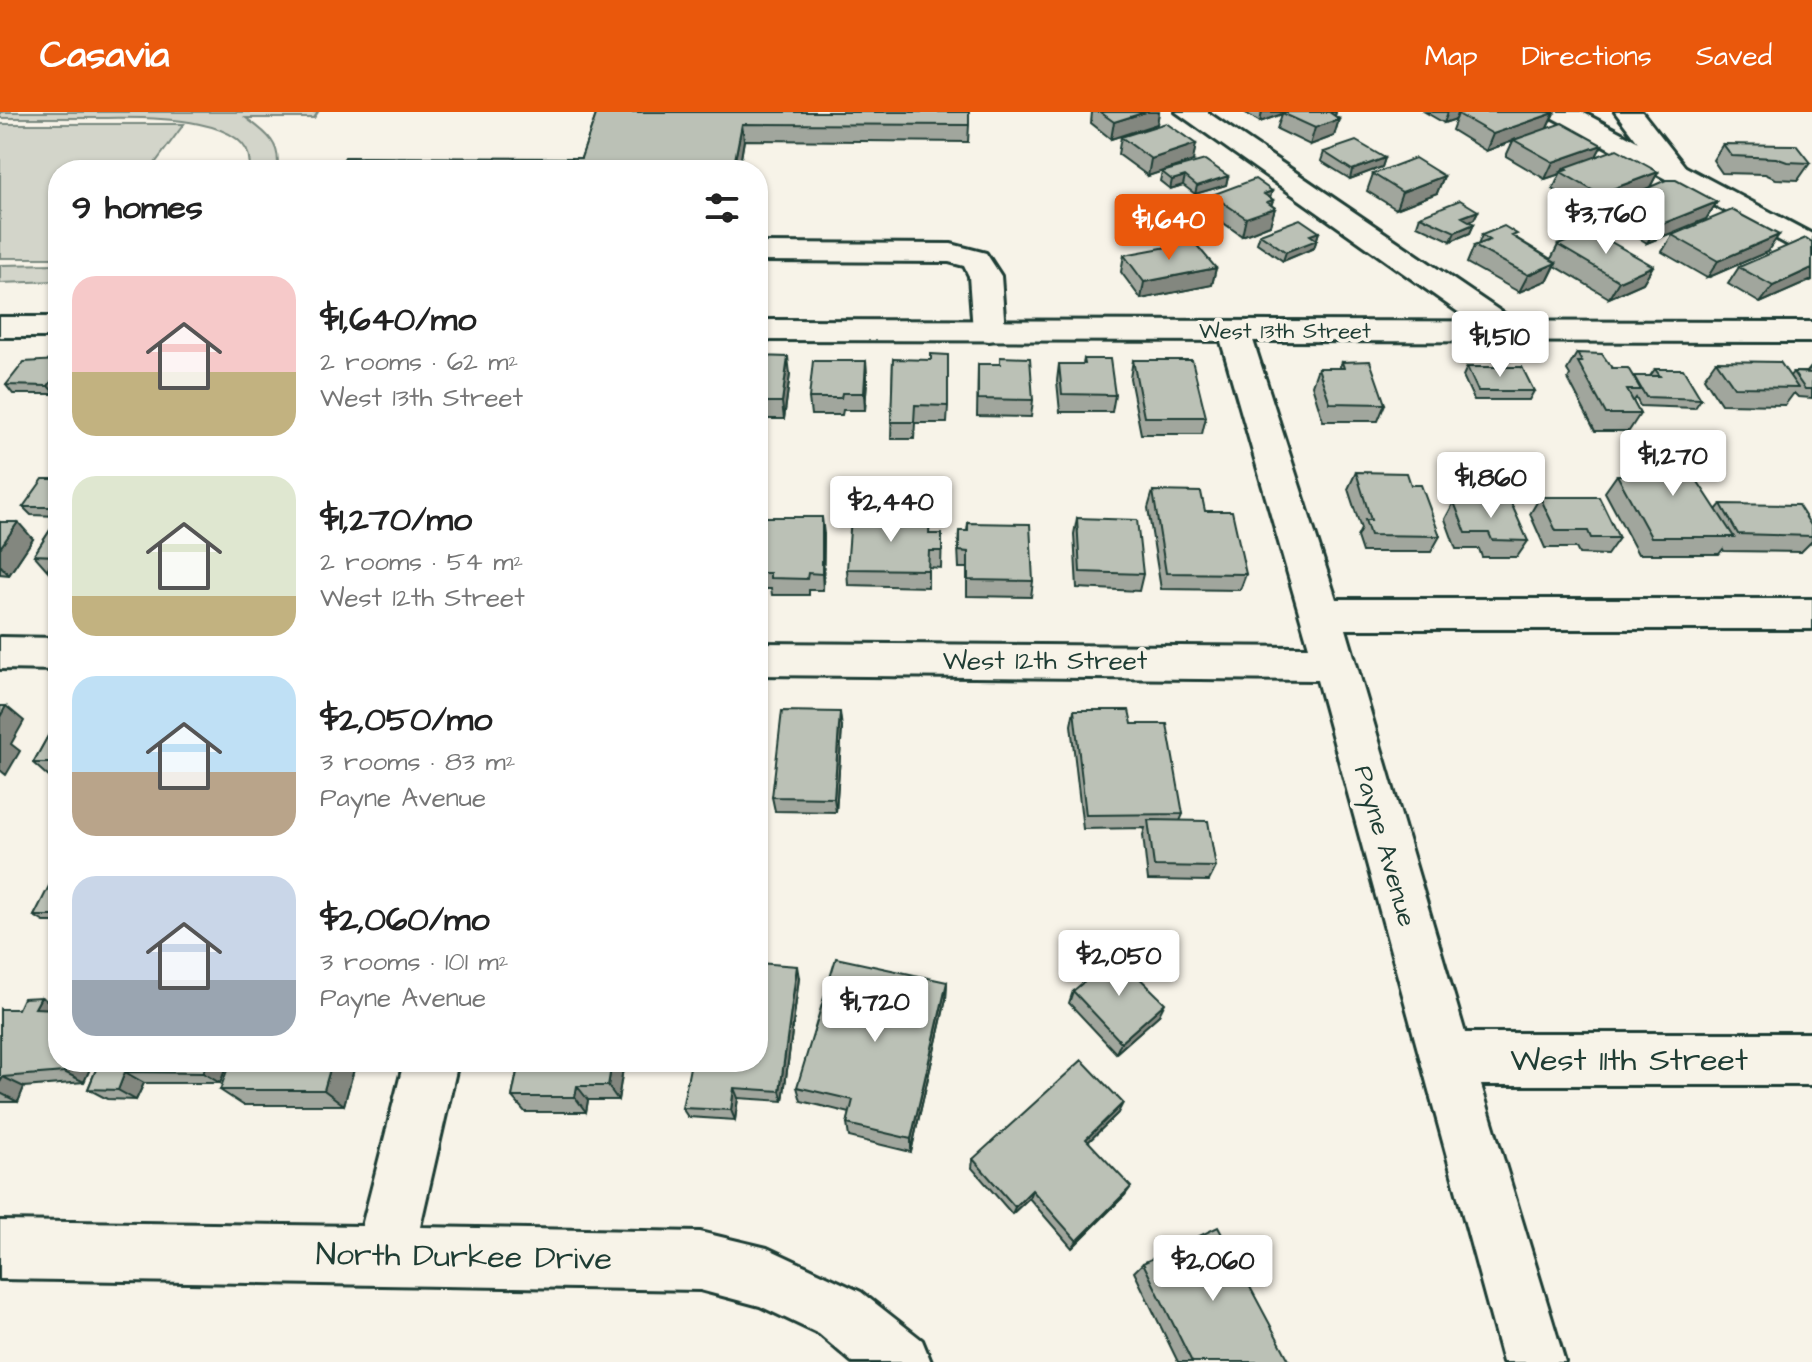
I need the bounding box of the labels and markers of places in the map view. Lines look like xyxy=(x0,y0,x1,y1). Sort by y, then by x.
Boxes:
pin: $3,760 xyxy=(1541,188,1671,256)
pin: $1,640 xyxy=(1104,194,1234,262)
pin: $1,510 xyxy=(1435,311,1565,379)
pin: $1,270 xyxy=(1608,430,1738,498)
pin: $1,860 xyxy=(1426,452,1556,520)
pin: $2,440 xyxy=(826,476,956,544)
pin: $2,050 xyxy=(1054,930,1184,998)
pin: $1,720 xyxy=(810,976,940,1044)
pin: $2,060 xyxy=(1148,1235,1278,1303)

